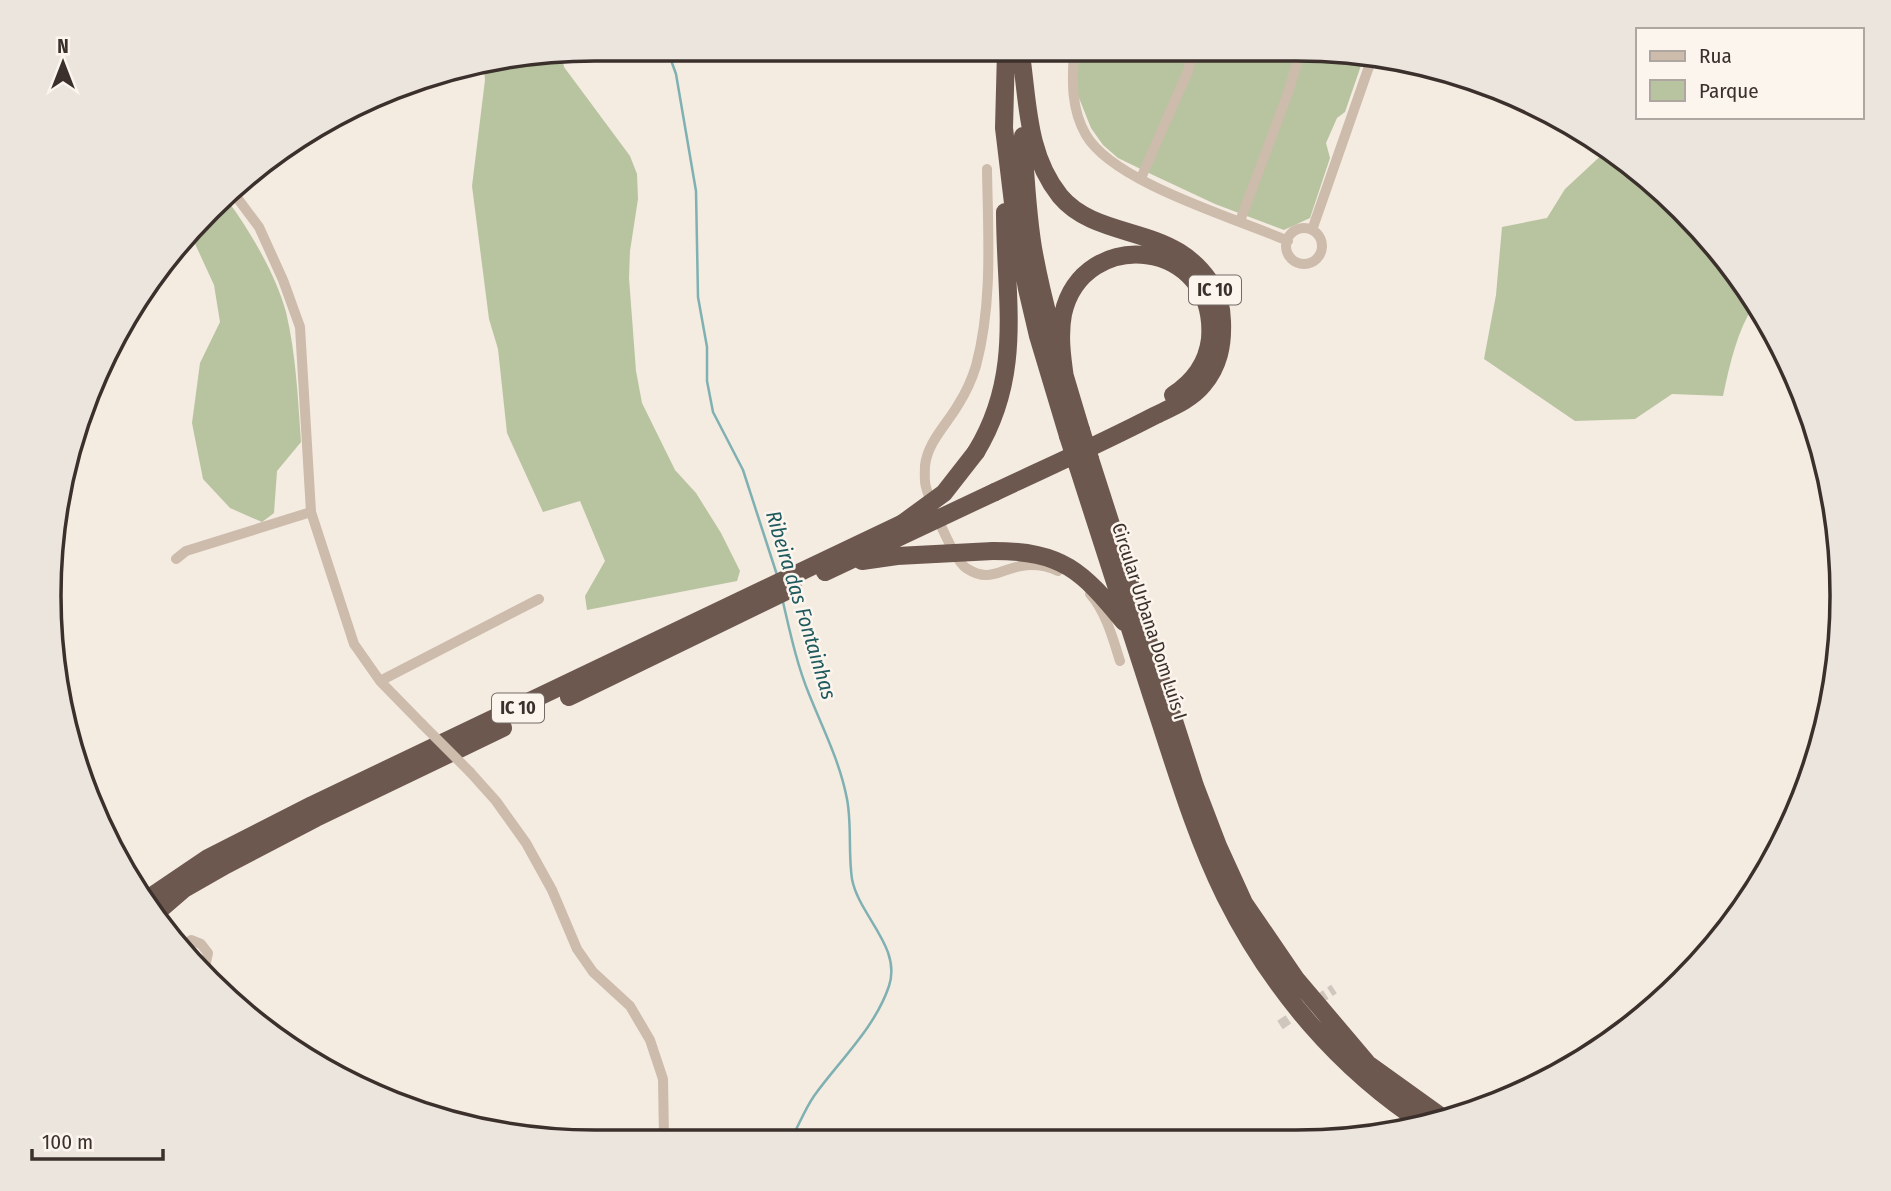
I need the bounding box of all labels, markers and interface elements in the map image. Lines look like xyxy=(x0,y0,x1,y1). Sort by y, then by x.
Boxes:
north arrow xyxy=(28,28,98,98)
legend xyxy=(1636,28,1863,119)
text: N xyxy=(57,35,69,58)
text: Rua xyxy=(1699,43,1732,69)
text: Parque xyxy=(1699,78,1759,104)
road number: IC 10 xyxy=(1189,276,1241,304)
water label: Ribeira das Fontainhas xyxy=(760,508,842,703)
street label: Circular Urbana Dom Luís I xyxy=(1107,520,1192,722)
road number: IC 10 xyxy=(492,694,544,722)
scale bar xyxy=(32,1118,163,1162)
text: 100 m xyxy=(42,1129,93,1155)

